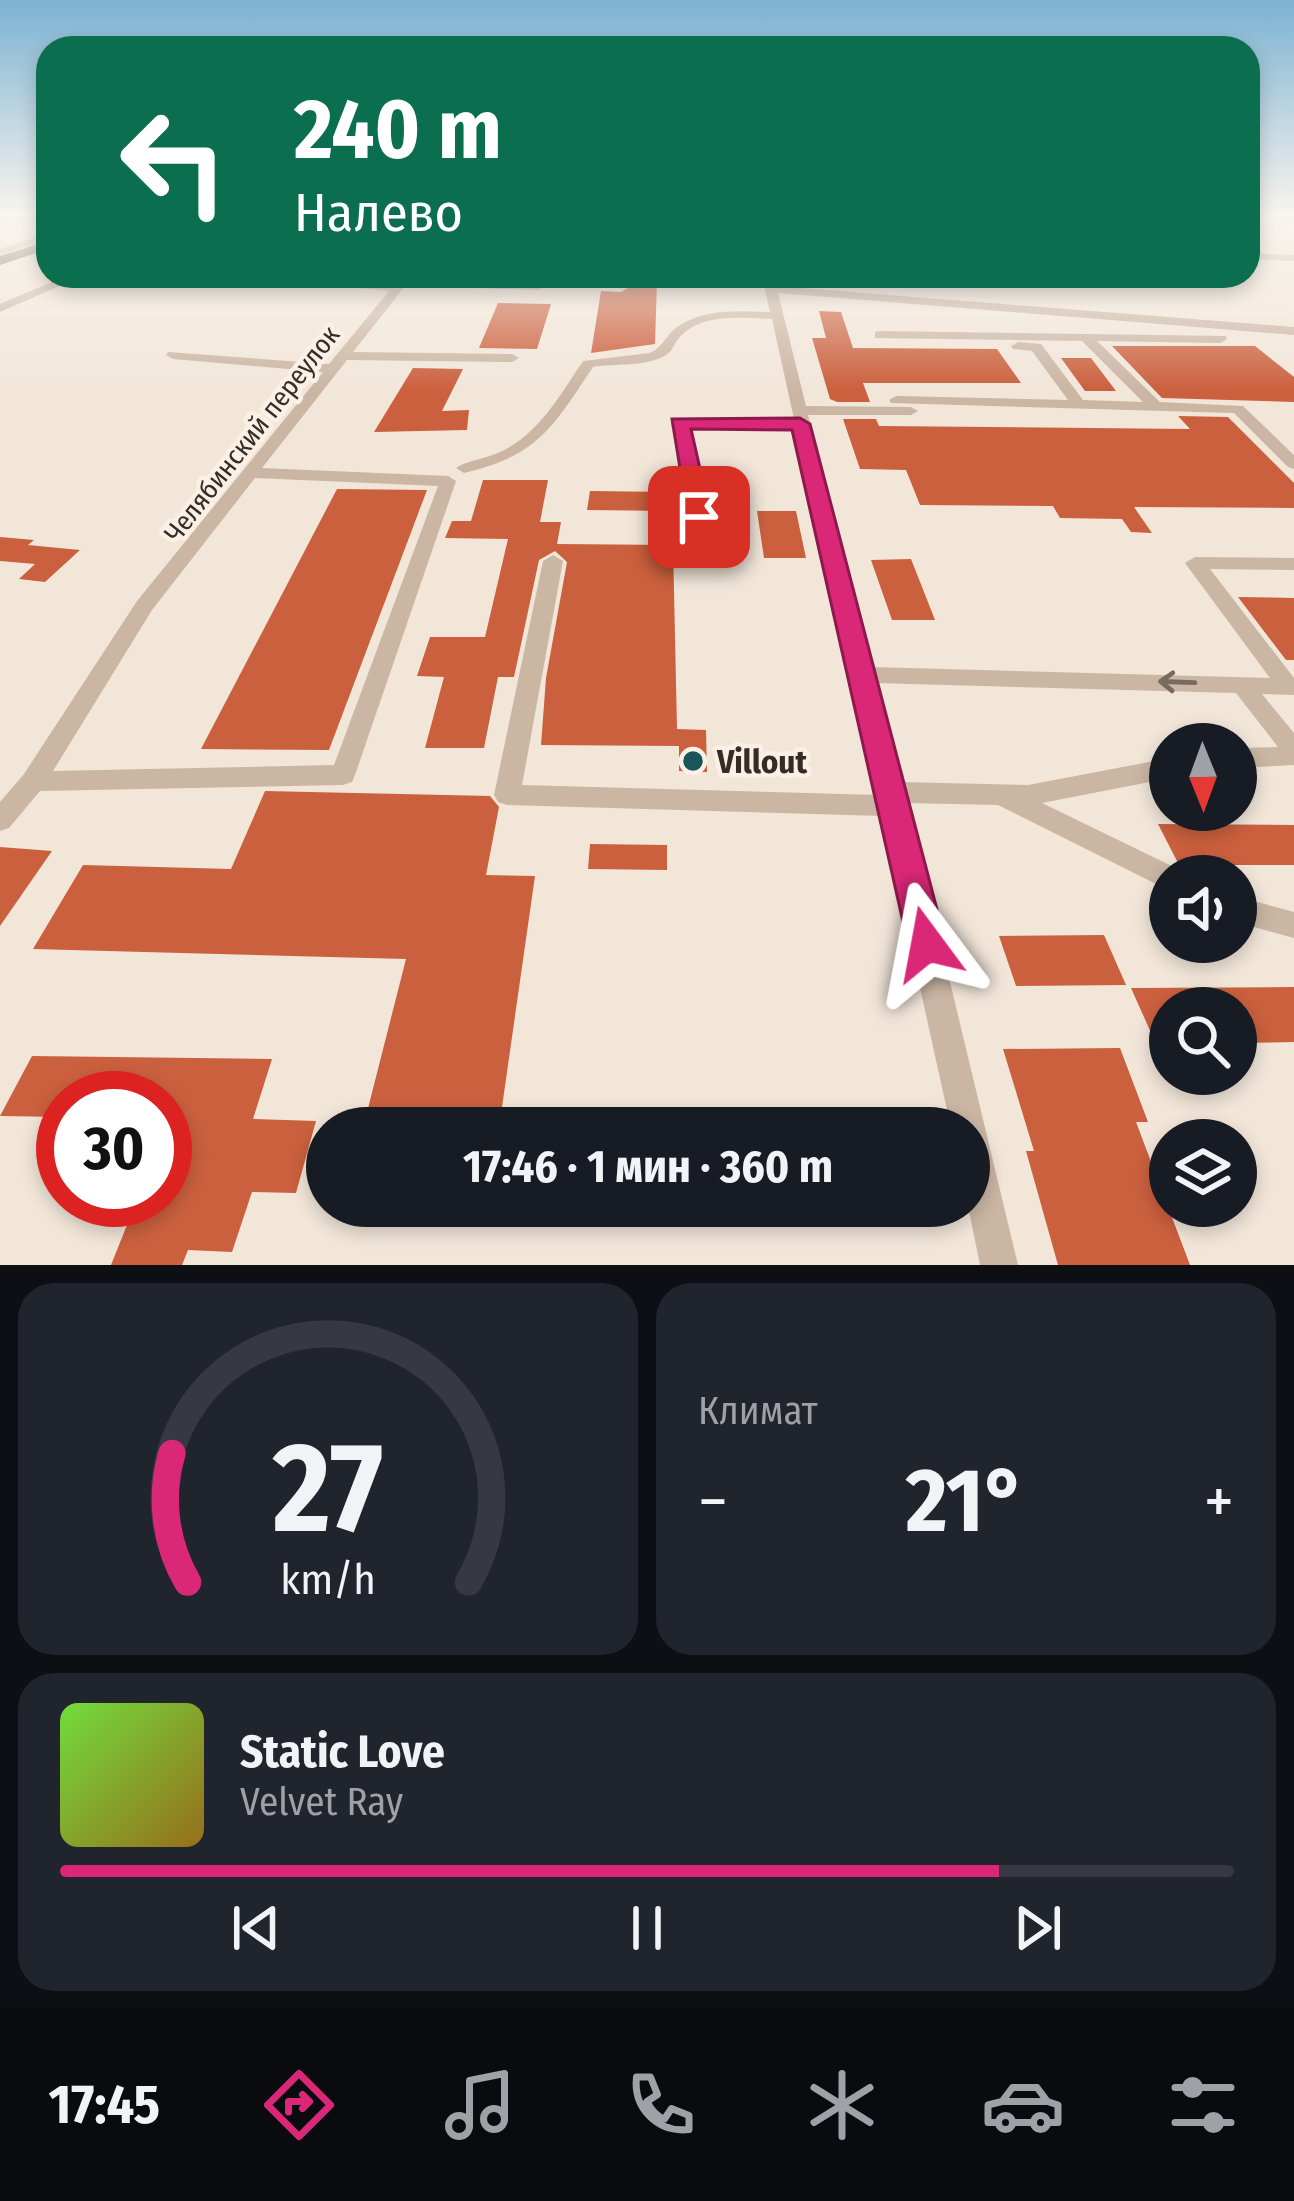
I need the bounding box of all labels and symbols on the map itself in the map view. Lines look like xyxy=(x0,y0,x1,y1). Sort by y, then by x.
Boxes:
street label: Челябинский переулок xyxy=(158,319,346,548)
pin xyxy=(648,466,750,568)
one-way arrow xyxy=(1158,671,1197,694)
north arrow xyxy=(1149,723,1257,831)
place label: Villout xyxy=(716,742,807,782)
marker: Villout xyxy=(680,748,706,774)
position arrow xyxy=(864,881,990,1007)
speed limit sign: 30 xyxy=(36,1071,192,1227)

